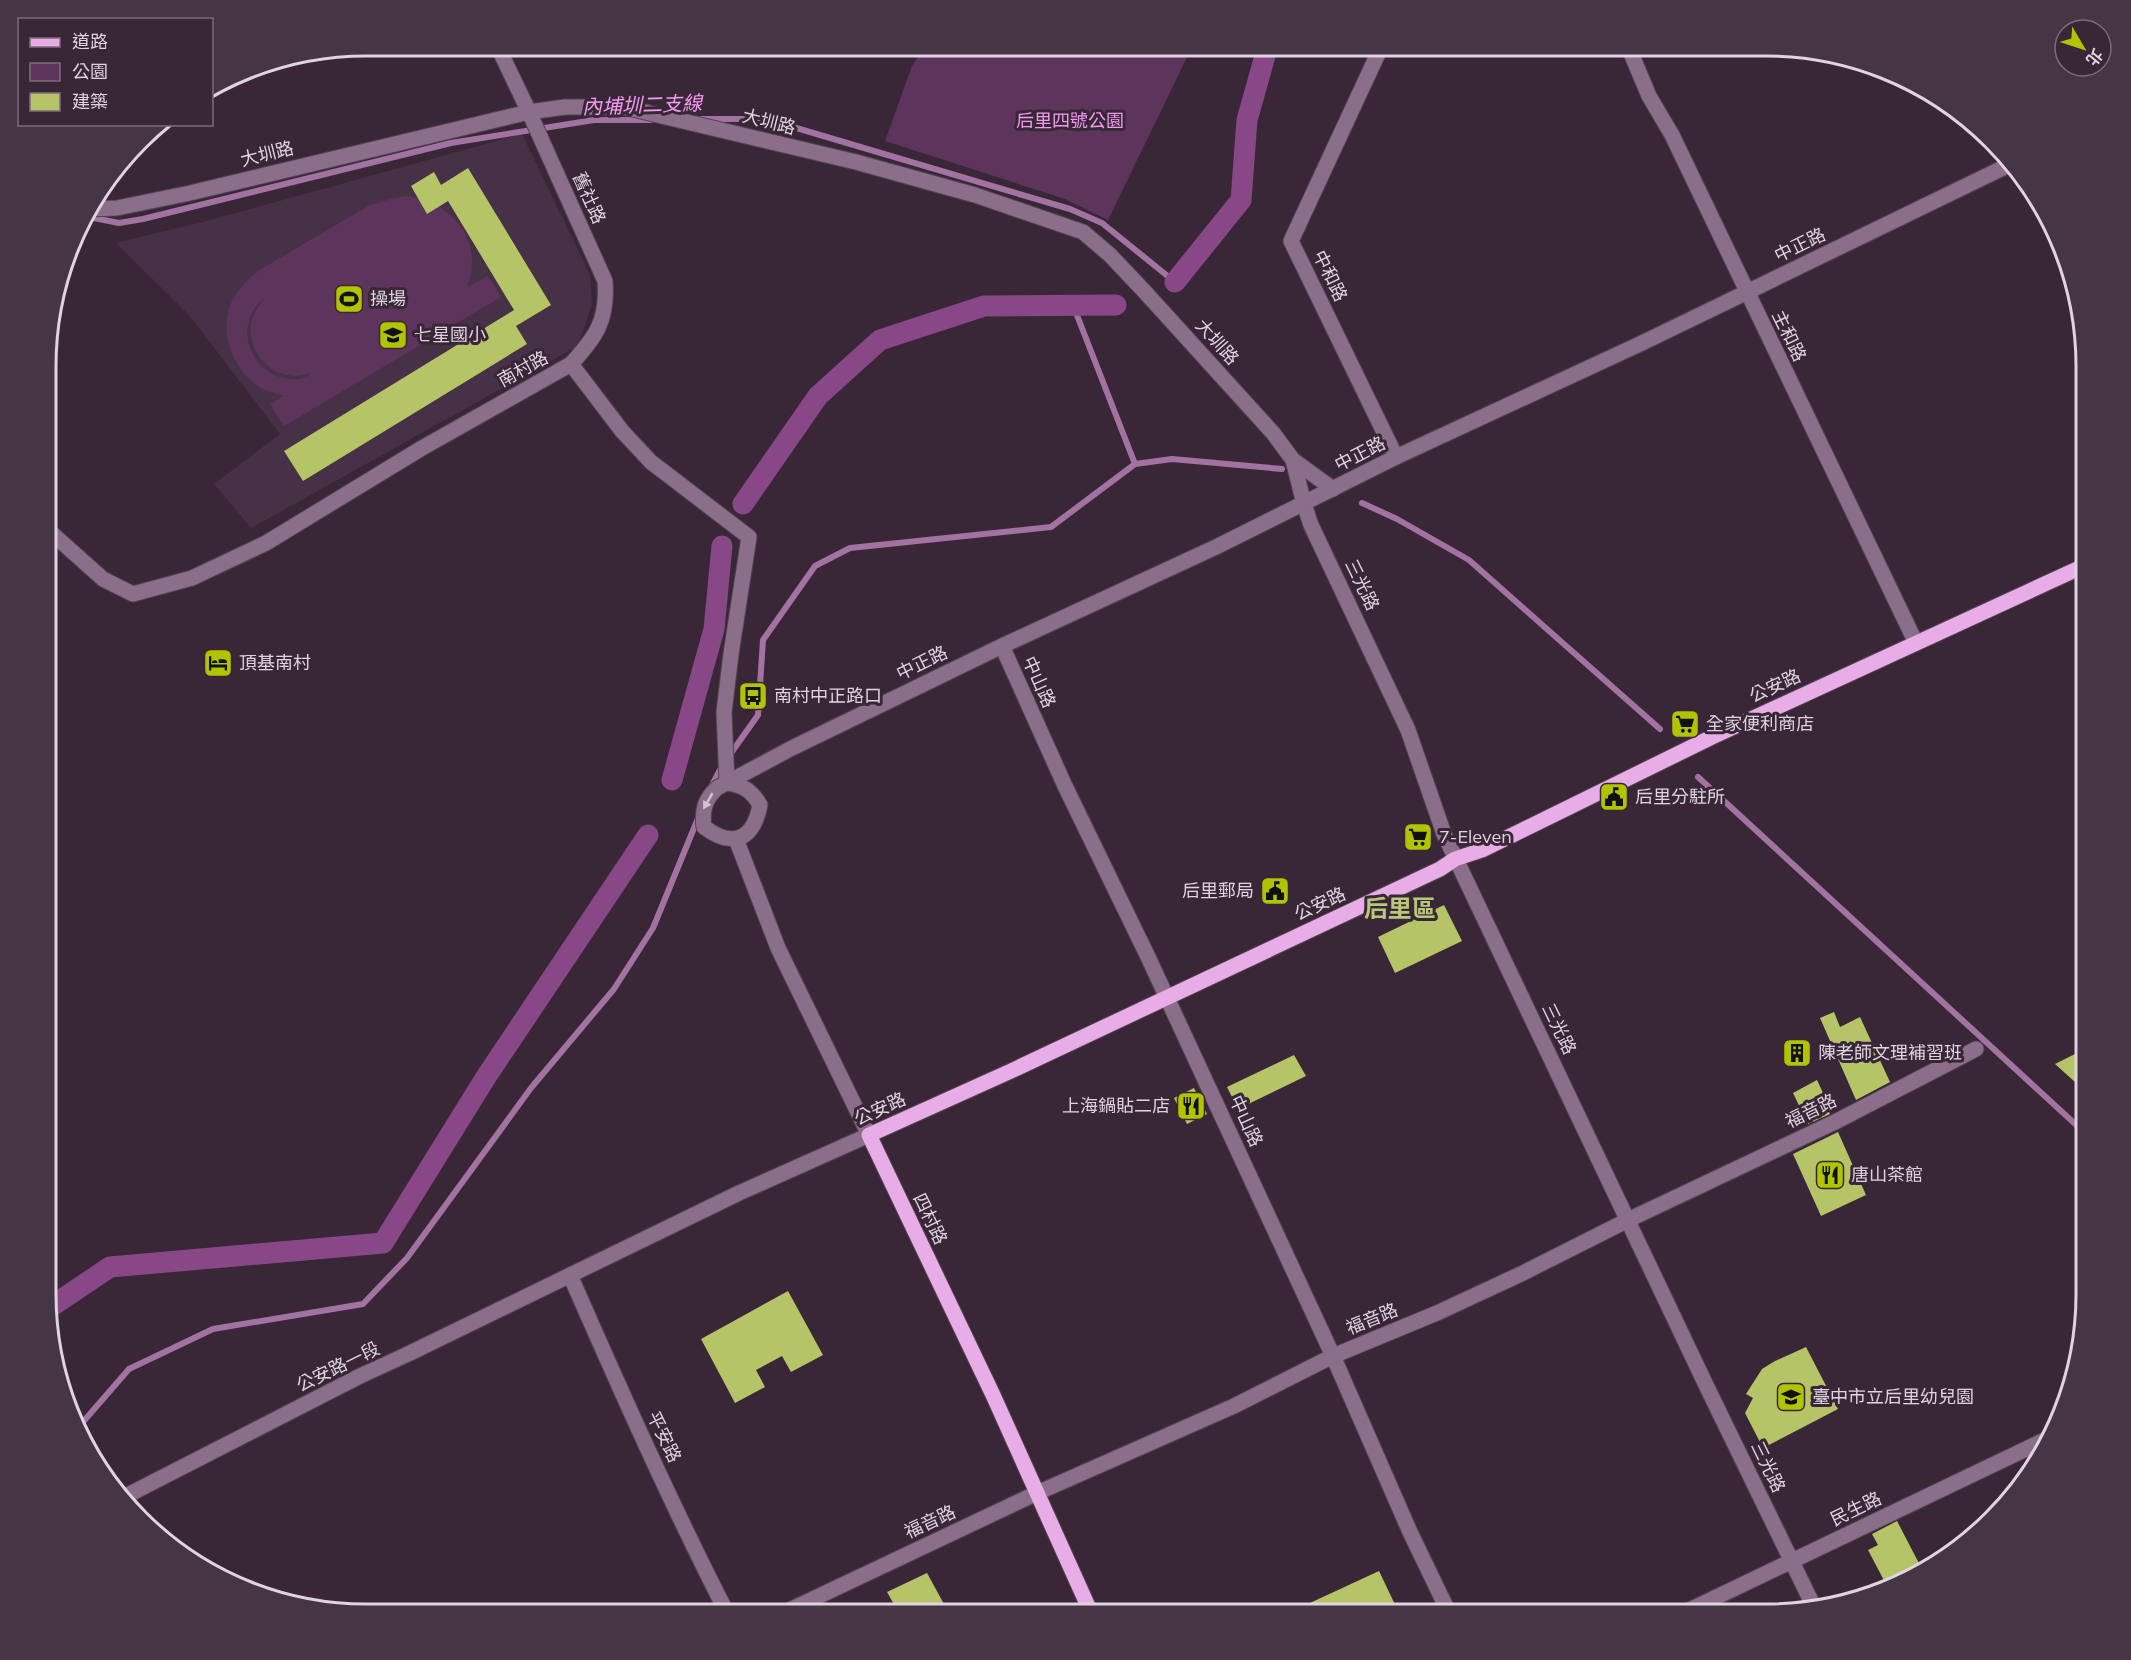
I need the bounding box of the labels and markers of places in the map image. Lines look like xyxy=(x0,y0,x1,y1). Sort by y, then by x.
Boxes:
sports icon: 操場 xyxy=(333,283,365,315)
place label: 操場 xyxy=(370,287,406,310)
school or university icon: 七星國小 xyxy=(377,319,409,351)
place label: 七星國小 xyxy=(414,323,486,346)
hotel icon: 頂基南村 xyxy=(202,647,234,679)
place label: 頂基南村 xyxy=(239,651,311,674)
bus stop icon: 南村中正路口 xyxy=(737,680,769,712)
place label: 南村中正路口 xyxy=(774,684,882,707)
supermarket icon: 全家便利商店 xyxy=(1669,708,1701,740)
place label: 全家便利商店 xyxy=(1706,712,1814,735)
public building icon: 后里分駐所 xyxy=(1598,781,1630,813)
place label: 后里分駐所 xyxy=(1635,785,1725,808)
supermarket icon: 7-Eleven xyxy=(1402,821,1434,853)
place label: 7-Eleven xyxy=(1439,825,1512,848)
public building icon: 后里郵局 xyxy=(1259,875,1291,907)
place label: 后里郵局 xyxy=(1182,879,1254,902)
building icon: 陳老師文理補習班 xyxy=(1781,1037,1813,1069)
place label: 陳老師文理補習班 xyxy=(1818,1041,1962,1064)
restaurant icon: 上海鍋貼二店 xyxy=(1175,1090,1207,1122)
place label: 上海鍋貼二店 xyxy=(1062,1094,1170,1117)
restaurant icon: 唐山茶館 xyxy=(1814,1159,1846,1191)
place label: 唐山茶館 xyxy=(1851,1163,1923,1186)
school or university icon: 臺中市立后里幼兒園 xyxy=(1775,1381,1807,1413)
place label: 臺中市立后里幼兒園 xyxy=(1812,1385,1974,1408)

